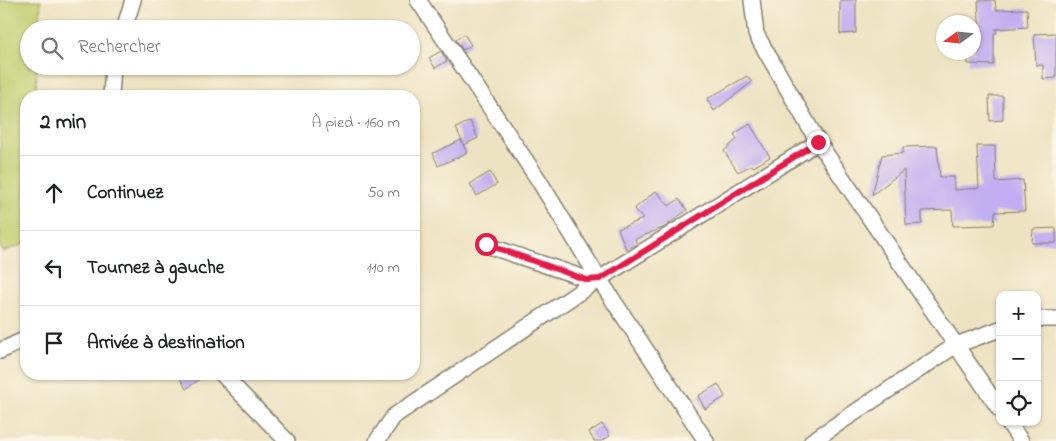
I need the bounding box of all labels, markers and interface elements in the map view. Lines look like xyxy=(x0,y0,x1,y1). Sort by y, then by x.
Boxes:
north arrow xyxy=(936,15,981,60)
search box xyxy=(20,20,420,75)
icon: search xyxy=(38,34,66,62)
text: Rechercher xyxy=(78,34,161,61)
text: 2 min xyxy=(40,108,86,138)
text: À pied · 160 m xyxy=(312,111,400,135)
route end xyxy=(807,131,830,154)
icon: ahead xyxy=(40,179,68,207)
text: Continuez xyxy=(87,180,163,207)
text: 50 m xyxy=(368,181,400,205)
route start xyxy=(475,233,498,256)
icon: left xyxy=(40,254,68,282)
text: Tournez à gauche xyxy=(87,255,224,282)
text: 110 m xyxy=(366,256,400,280)
map controls xyxy=(996,291,1041,426)
button: + xyxy=(996,291,1041,336)
icon: arrive xyxy=(40,329,68,357)
text: Arrivée à destination xyxy=(87,330,245,357)
button: − xyxy=(996,336,1041,381)
button: locate xyxy=(996,381,1041,426)

